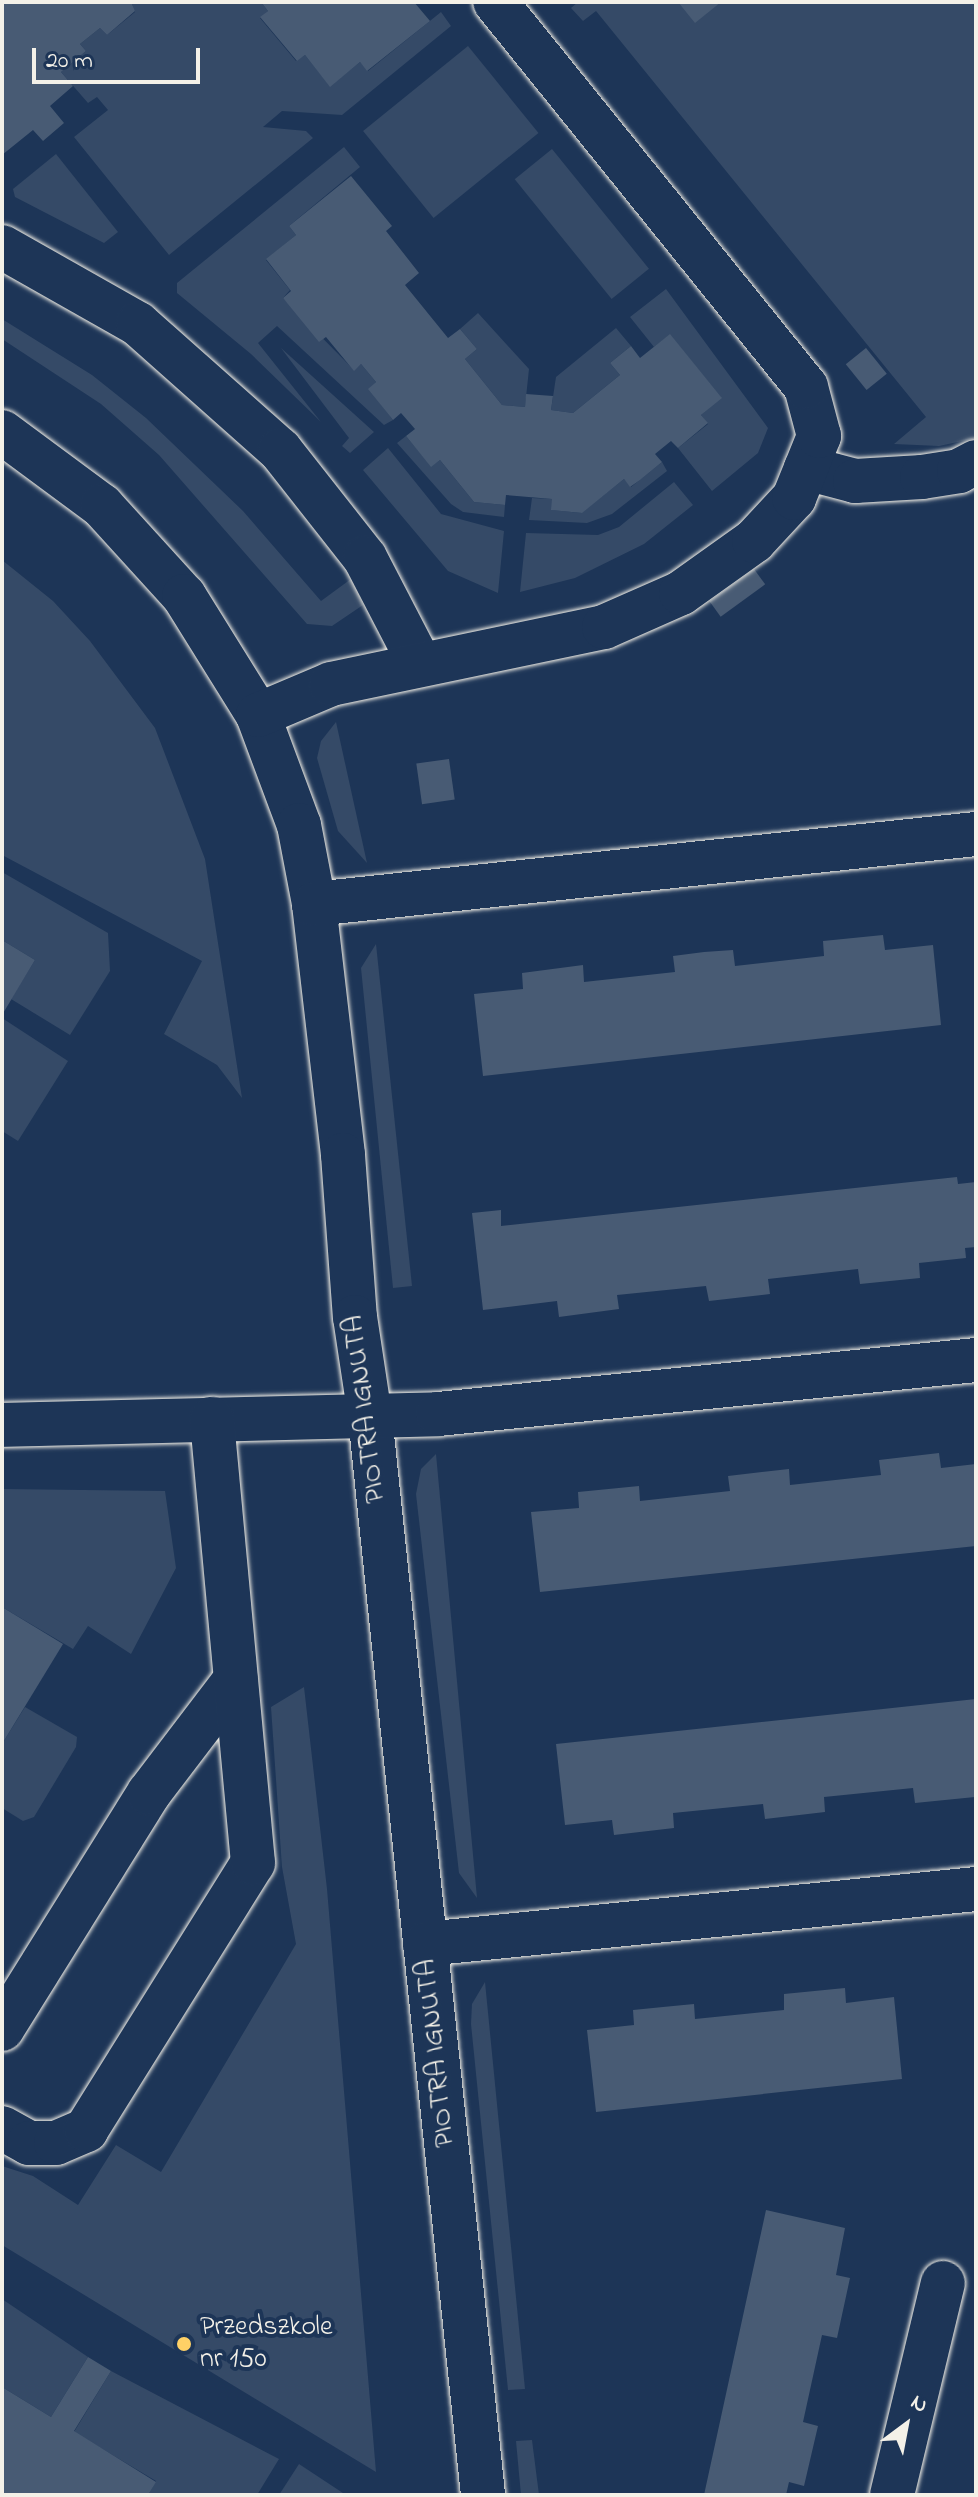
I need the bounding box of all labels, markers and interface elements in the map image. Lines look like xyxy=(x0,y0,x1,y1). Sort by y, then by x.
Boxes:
scale bar xyxy=(36,32,204,82)
text: 20 m xyxy=(46,44,93,79)
street label: PIOTRA IGNUTA xyxy=(338,1313,394,1505)
street label: PIOTRA IGNUTA xyxy=(410,1957,464,2149)
place label: Przedszkole nr 150 xyxy=(200,2311,332,2377)
marker: Przedszkole nr 150 xyxy=(175,2335,193,2353)
north arrow xyxy=(866,2385,946,2465)
text: N xyxy=(904,2387,933,2422)

